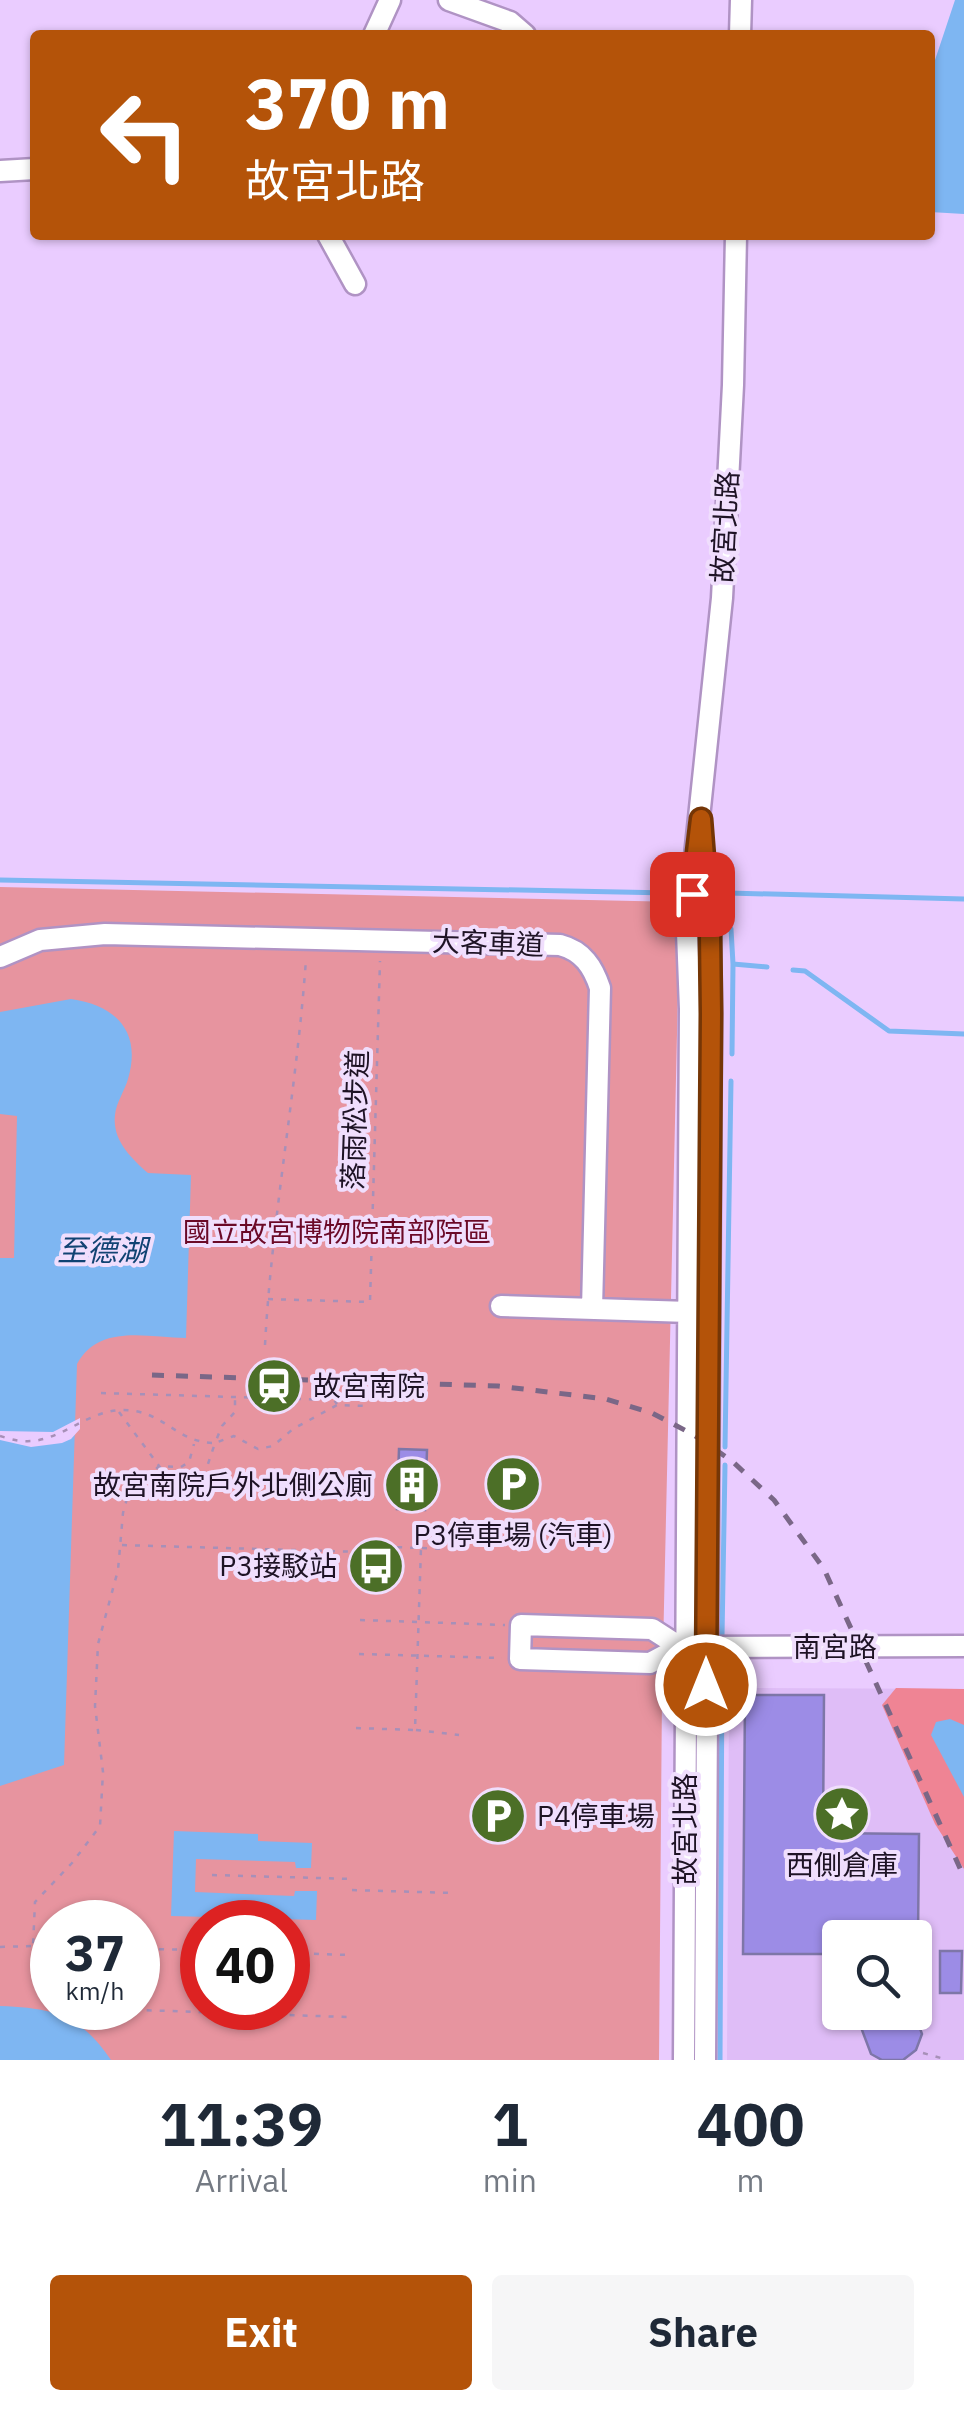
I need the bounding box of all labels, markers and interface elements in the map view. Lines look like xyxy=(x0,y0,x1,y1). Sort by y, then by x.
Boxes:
text: 370 m xyxy=(245,57,450,148)
icon: left xyxy=(80,70,210,200)
text: 故宮北路 xyxy=(245,151,425,209)
street label: 故宮北路 xyxy=(703,470,746,584)
pin xyxy=(650,852,735,937)
icon: arrive xyxy=(665,867,720,922)
street label: 大客車道 xyxy=(431,922,545,963)
street label: 落雨松步道 xyxy=(334,1049,375,1191)
park label: 國立故宮博物院南部院區 xyxy=(183,1213,491,1250)
water label: 至德湖 xyxy=(57,1230,151,1269)
station icon: 故宮南院 xyxy=(244,1356,304,1416)
place label: 故宮南院 xyxy=(313,1367,425,1404)
parking icon: P3停車場 (汽車) xyxy=(483,1454,543,1514)
building icon: 故宮南院戶外北側公廁 xyxy=(382,1455,442,1515)
place label: 故宮南院戶外北側公廁 xyxy=(93,1466,373,1503)
place label: P3停車場 (汽車) xyxy=(413,1516,613,1553)
bus stop icon: P3接駁站 xyxy=(346,1536,406,1596)
place label: P3接駁站 xyxy=(219,1547,337,1584)
street label: 南宮路 xyxy=(793,1628,877,1665)
position arrow xyxy=(654,1633,758,1737)
street label: 故宮北路 xyxy=(666,1773,703,1885)
place icon: 西側倉庫 xyxy=(812,1784,872,1844)
parking icon: P4停車場 xyxy=(468,1786,528,1846)
place label: P4停車場 xyxy=(537,1797,655,1834)
place label: 西側倉庫 xyxy=(786,1846,898,1883)
speed limit sign: 40 xyxy=(180,1900,310,2030)
text: 37 xyxy=(65,1920,125,1985)
map controls xyxy=(822,1920,932,2030)
button: search xyxy=(822,1920,932,2030)
text: km/h xyxy=(66,1974,124,2007)
text: 11:39 xyxy=(160,2084,323,2163)
text: 1 xyxy=(492,2084,528,2163)
text: 400 xyxy=(696,2084,804,2163)
text: Arrival xyxy=(195,2159,288,2201)
text: min xyxy=(483,2159,537,2201)
text: m xyxy=(737,2159,764,2201)
button: Exit xyxy=(50,2275,472,2390)
button: Share xyxy=(492,2275,914,2390)

